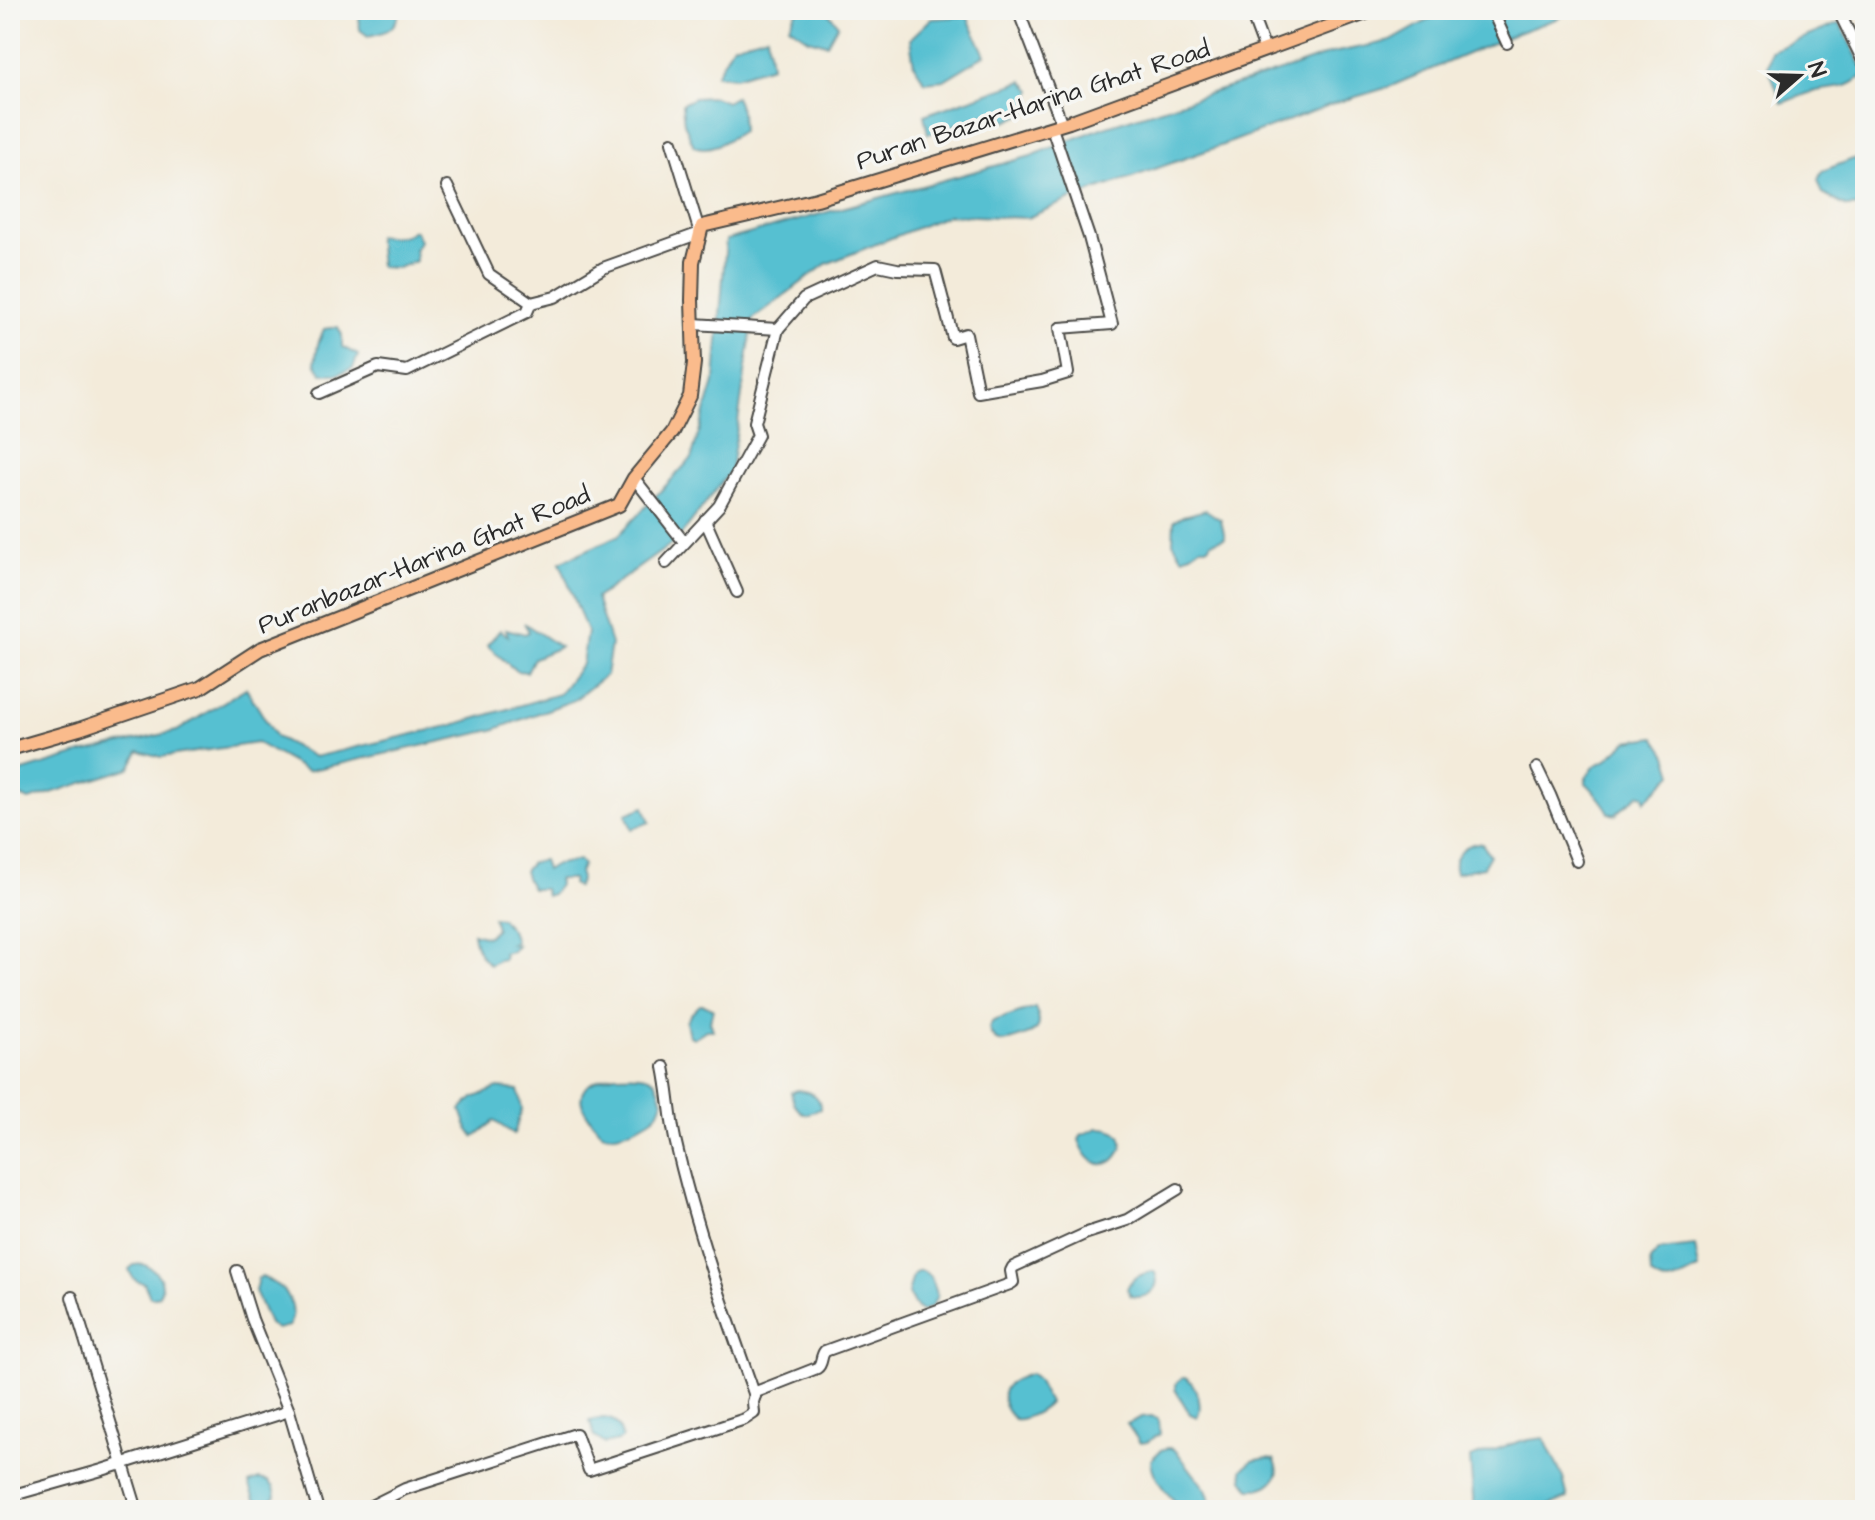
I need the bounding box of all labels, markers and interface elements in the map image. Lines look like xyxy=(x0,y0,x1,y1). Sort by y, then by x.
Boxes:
street label: Puran Bazar-Harina Ghat Road xyxy=(852,31,1214,179)
north arrow xyxy=(1759,36,1839,116)
text: N xyxy=(1799,58,1833,82)
street label: Puranbazar-Harina Ghat Road xyxy=(253,477,595,643)

